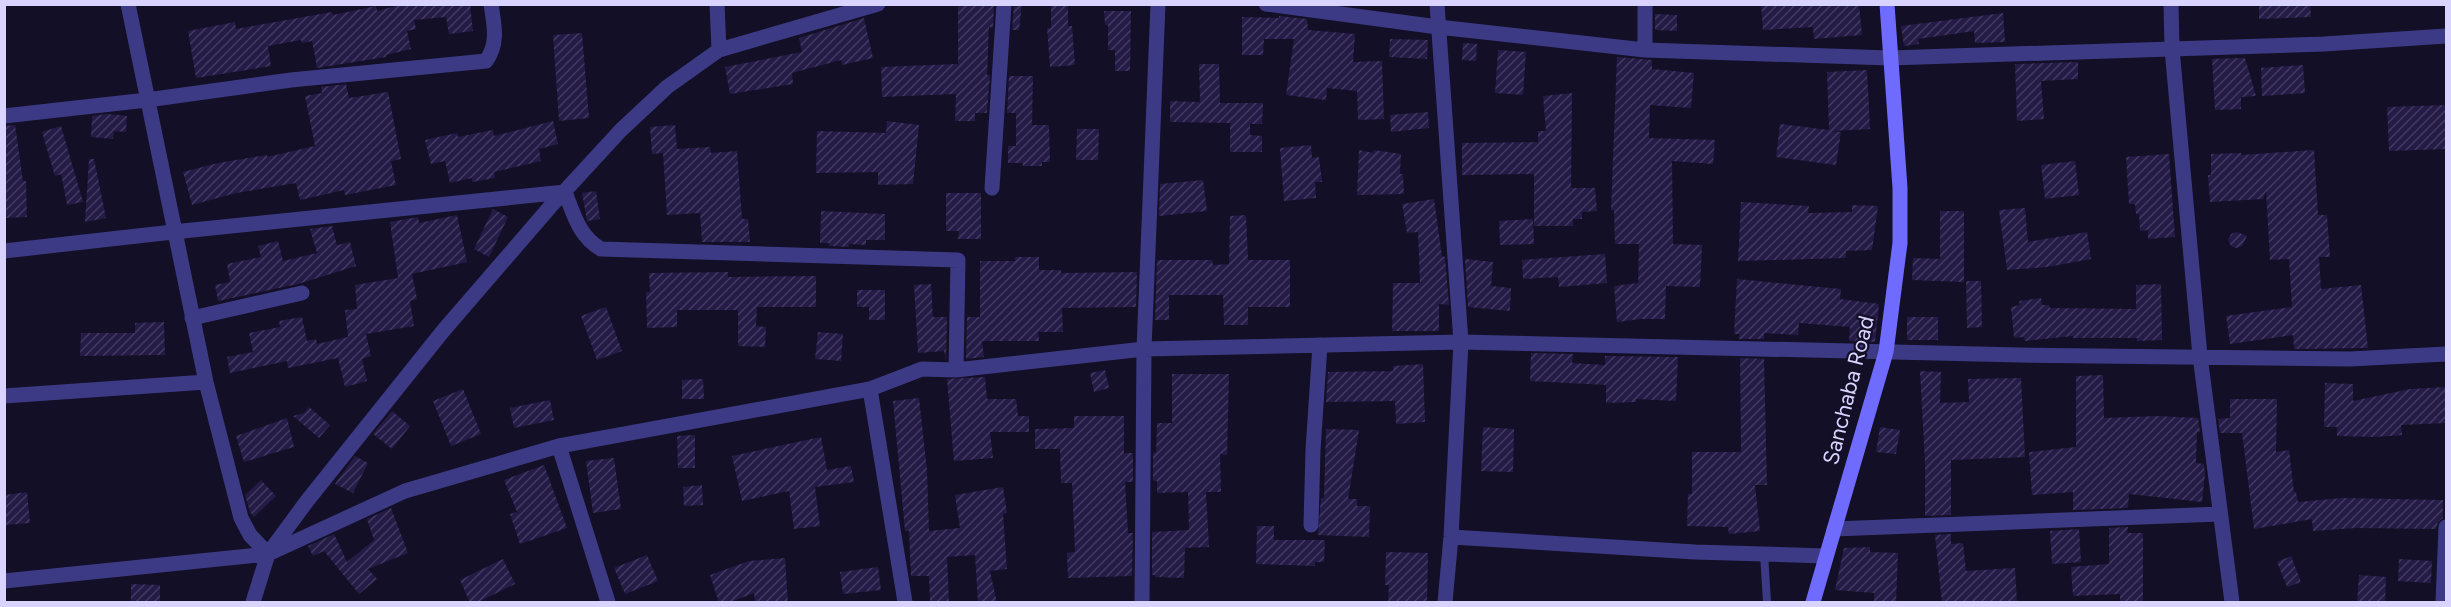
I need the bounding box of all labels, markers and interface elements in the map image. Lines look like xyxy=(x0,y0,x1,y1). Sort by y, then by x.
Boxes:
street label: Sanchaba Road xyxy=(1817,313,1880,467)

